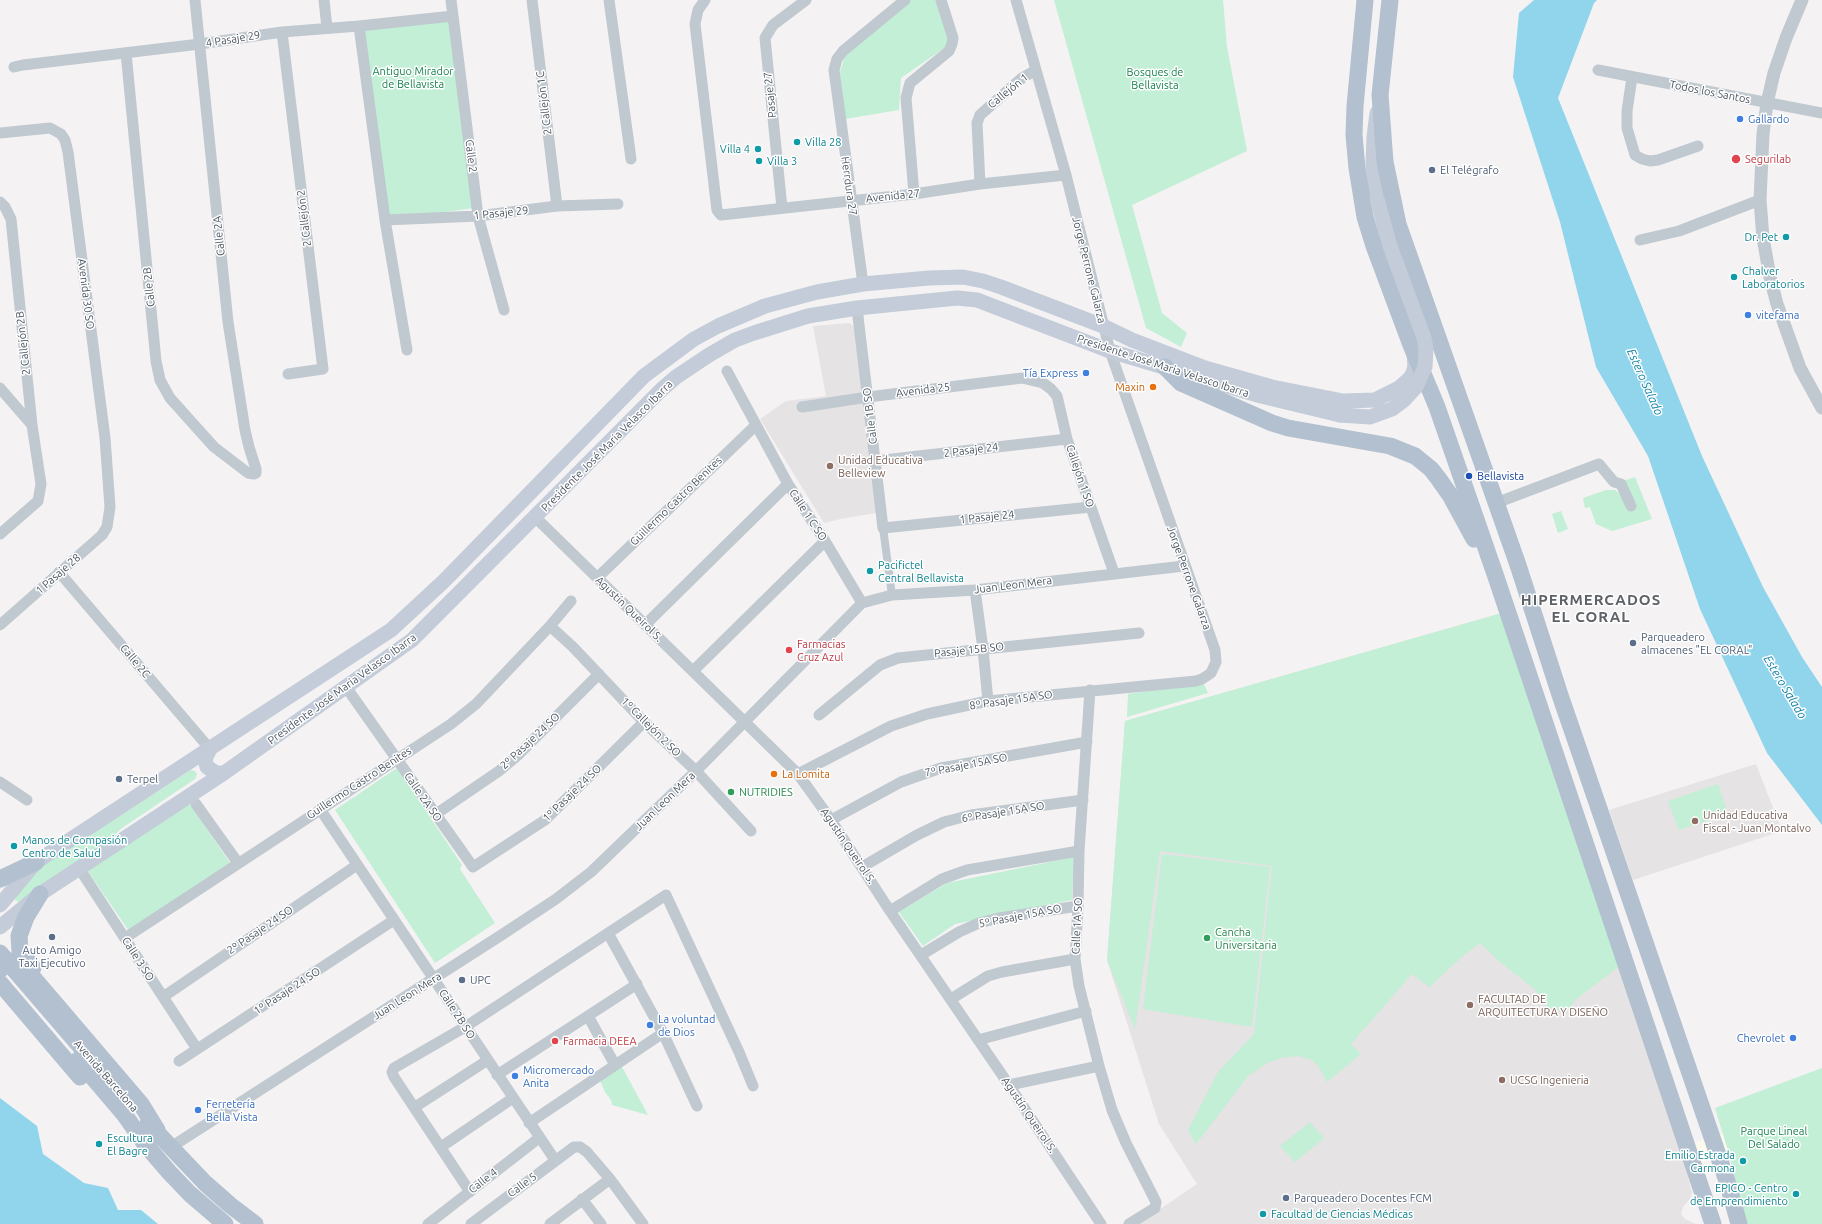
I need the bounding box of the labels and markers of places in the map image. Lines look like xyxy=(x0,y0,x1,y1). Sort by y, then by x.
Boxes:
place label: Gallardo xyxy=(1748,112,1789,126)
marker: Gallardo xyxy=(1735,114,1745,124)
place label: Villa 28 xyxy=(805,135,841,149)
marker: Villa 28 xyxy=(792,137,802,147)
place label: Villa 4 xyxy=(720,142,750,156)
marker: Villa 4 xyxy=(753,144,763,154)
place label: Segurilab xyxy=(1745,152,1791,166)
marker: Segurilab xyxy=(1730,153,1742,165)
place label: Villa 3 xyxy=(767,154,797,168)
marker: Villa 3 xyxy=(754,156,764,166)
place label: El Telégrafo xyxy=(1440,163,1499,177)
marker: El Telégrafo xyxy=(1427,165,1437,175)
place label: Dr. Pet xyxy=(1745,230,1778,244)
marker: Dr. Pet xyxy=(1781,232,1791,242)
place label: Chalver Laboratorios xyxy=(1742,264,1805,290)
marker: Chalver Laboratorios xyxy=(1729,272,1739,282)
place label: vitefama xyxy=(1756,308,1799,322)
marker: vitefama xyxy=(1743,310,1753,320)
place label: Tía Express xyxy=(1023,366,1078,380)
marker: Tía Express xyxy=(1081,368,1091,378)
place label: Maxin xyxy=(1115,380,1145,394)
marker: Maxin xyxy=(1148,382,1158,392)
place label: Unidad Educativa Belleview xyxy=(838,453,923,479)
marker: Unidad Educativa Belleview xyxy=(825,461,835,471)
place label: Bellavista xyxy=(1477,469,1524,483)
marker: Bellavista xyxy=(1464,471,1474,481)
place label: Pacifictel Central Bellavista xyxy=(878,558,964,584)
marker: Pacifictel Central Bellavista xyxy=(865,566,875,576)
place label: Parqueadero almacenes "EL CORAL" xyxy=(1641,630,1752,656)
place label: Farmacias Cruz Azul xyxy=(797,637,846,663)
marker: Parqueadero almacenes "EL CORAL" xyxy=(1628,638,1638,648)
marker: Farmacias Cruz Azul xyxy=(784,645,794,655)
place label: La Lomita xyxy=(782,767,830,781)
marker: La Lomita xyxy=(769,769,779,779)
place label: Terpel xyxy=(127,772,158,786)
marker: Terpel xyxy=(114,774,124,784)
place label: NUTRIDIES xyxy=(739,785,793,799)
marker: NUTRIDIES xyxy=(726,787,736,797)
place label: Unidad Educativa Fiscal - Juan Montalvo xyxy=(1703,808,1811,834)
marker: Unidad Educativa Fiscal - Juan Montalvo xyxy=(1690,816,1700,826)
place label: Manos de Compasión Centro de Salud xyxy=(22,833,127,859)
marker: Manos de Compasión Centro de Salud xyxy=(9,841,19,851)
place label: Cancha Universitaria xyxy=(1215,925,1277,951)
marker: Auto Amigo Taxi Ejecutivo xyxy=(47,932,57,942)
marker: Cancha Universitaria xyxy=(1202,933,1212,943)
place label: Auto Amigo Taxi Ejecutivo xyxy=(18,943,86,969)
place label: UPC xyxy=(470,973,491,987)
marker: UPC xyxy=(457,975,467,985)
place label: FACULTAD DE ARQUITECTURA Y DISEÑO xyxy=(1478,992,1608,1018)
marker: FACULTAD DE ARQUITECTURA Y DISEÑO xyxy=(1465,1000,1475,1010)
place label: La voluntad de Dios xyxy=(658,1012,715,1038)
marker: La voluntad de Dios xyxy=(645,1020,655,1030)
place label: Chevrolet xyxy=(1737,1031,1785,1045)
marker: Chevrolet xyxy=(1788,1033,1798,1043)
place label: Farmacia DEEA xyxy=(563,1034,637,1048)
marker: Farmacia DEEA xyxy=(550,1036,560,1046)
place label: Micromercado Anita xyxy=(523,1063,594,1089)
marker: Micromercado Anita xyxy=(510,1071,520,1081)
place label: UCSG Ingenieria xyxy=(1510,1073,1589,1087)
marker: UCSG Ingenieria xyxy=(1497,1075,1507,1085)
place label: Ferretería Bella Vista xyxy=(206,1097,258,1123)
marker: Ferretería Bella Vista xyxy=(193,1105,203,1115)
place label: Escultura El Bagre xyxy=(107,1131,153,1157)
marker: Escultura El Bagre xyxy=(94,1139,104,1149)
place label: Emilio Estrada Carmona xyxy=(1665,1148,1735,1174)
marker: Emilio Estrada Carmona xyxy=(1738,1156,1748,1166)
place label: EPICO - Centro de Emprendimiento xyxy=(1690,1181,1788,1207)
marker: EPICO - Centro de Emprendimiento xyxy=(1791,1189,1801,1199)
place label: Parqueadero Docentes FCM xyxy=(1294,1191,1432,1205)
marker: Parqueadero Docentes FCM xyxy=(1281,1193,1291,1203)
place label: Facultad de Ciencias Médicas xyxy=(1271,1207,1413,1221)
marker: Facultad de Ciencias Médicas xyxy=(1258,1209,1268,1219)

